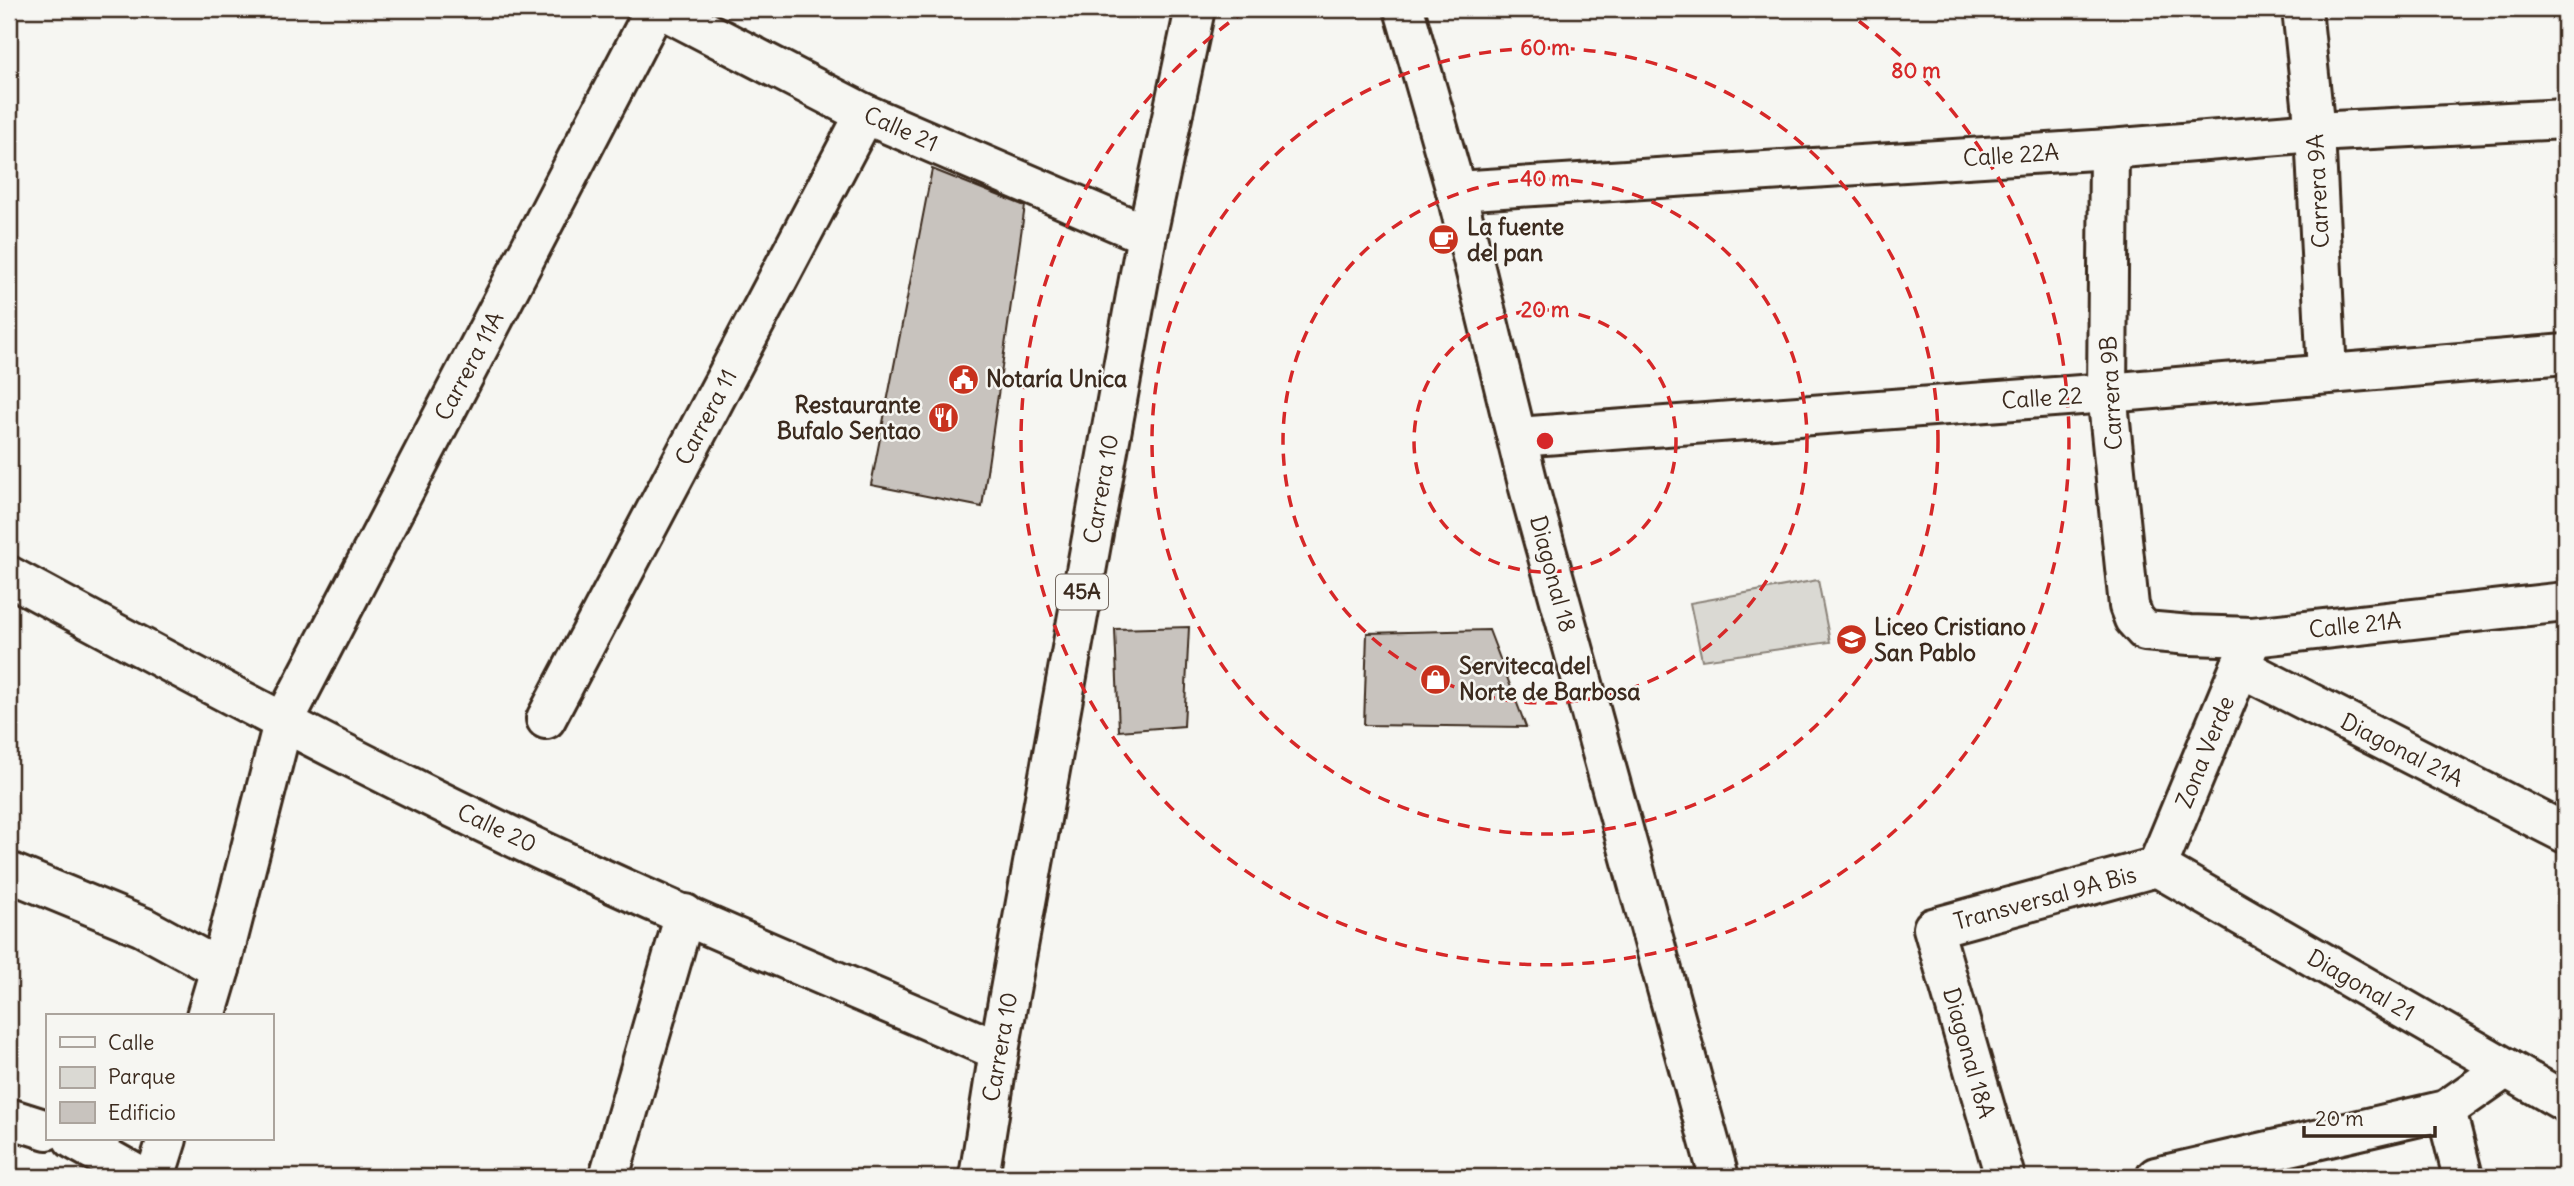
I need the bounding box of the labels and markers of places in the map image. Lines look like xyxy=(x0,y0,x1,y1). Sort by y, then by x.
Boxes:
place label: La fuente del pan xyxy=(1467,212,1564,267)
cafe icon: La fuente del pan xyxy=(1427,223,1461,257)
public building icon: Notaría Unica xyxy=(946,362,980,396)
place label: Notaría Unica xyxy=(986,364,1127,393)
place label: Restaurante Bufalo Sentao xyxy=(777,390,921,445)
restaurant icon: Restaurante Bufalo Sentao xyxy=(927,401,961,435)
centre of rings xyxy=(1533,429,1557,453)
place label: Liceo Cristiano San Pablo xyxy=(1874,612,2026,667)
school or university icon: Liceo Cristiano San Pablo xyxy=(1834,623,1868,657)
place label: Serviteca del Norte de Barbosa xyxy=(1459,651,1640,706)
shop icon: Serviteca del Norte de Barbosa xyxy=(1419,662,1453,696)

